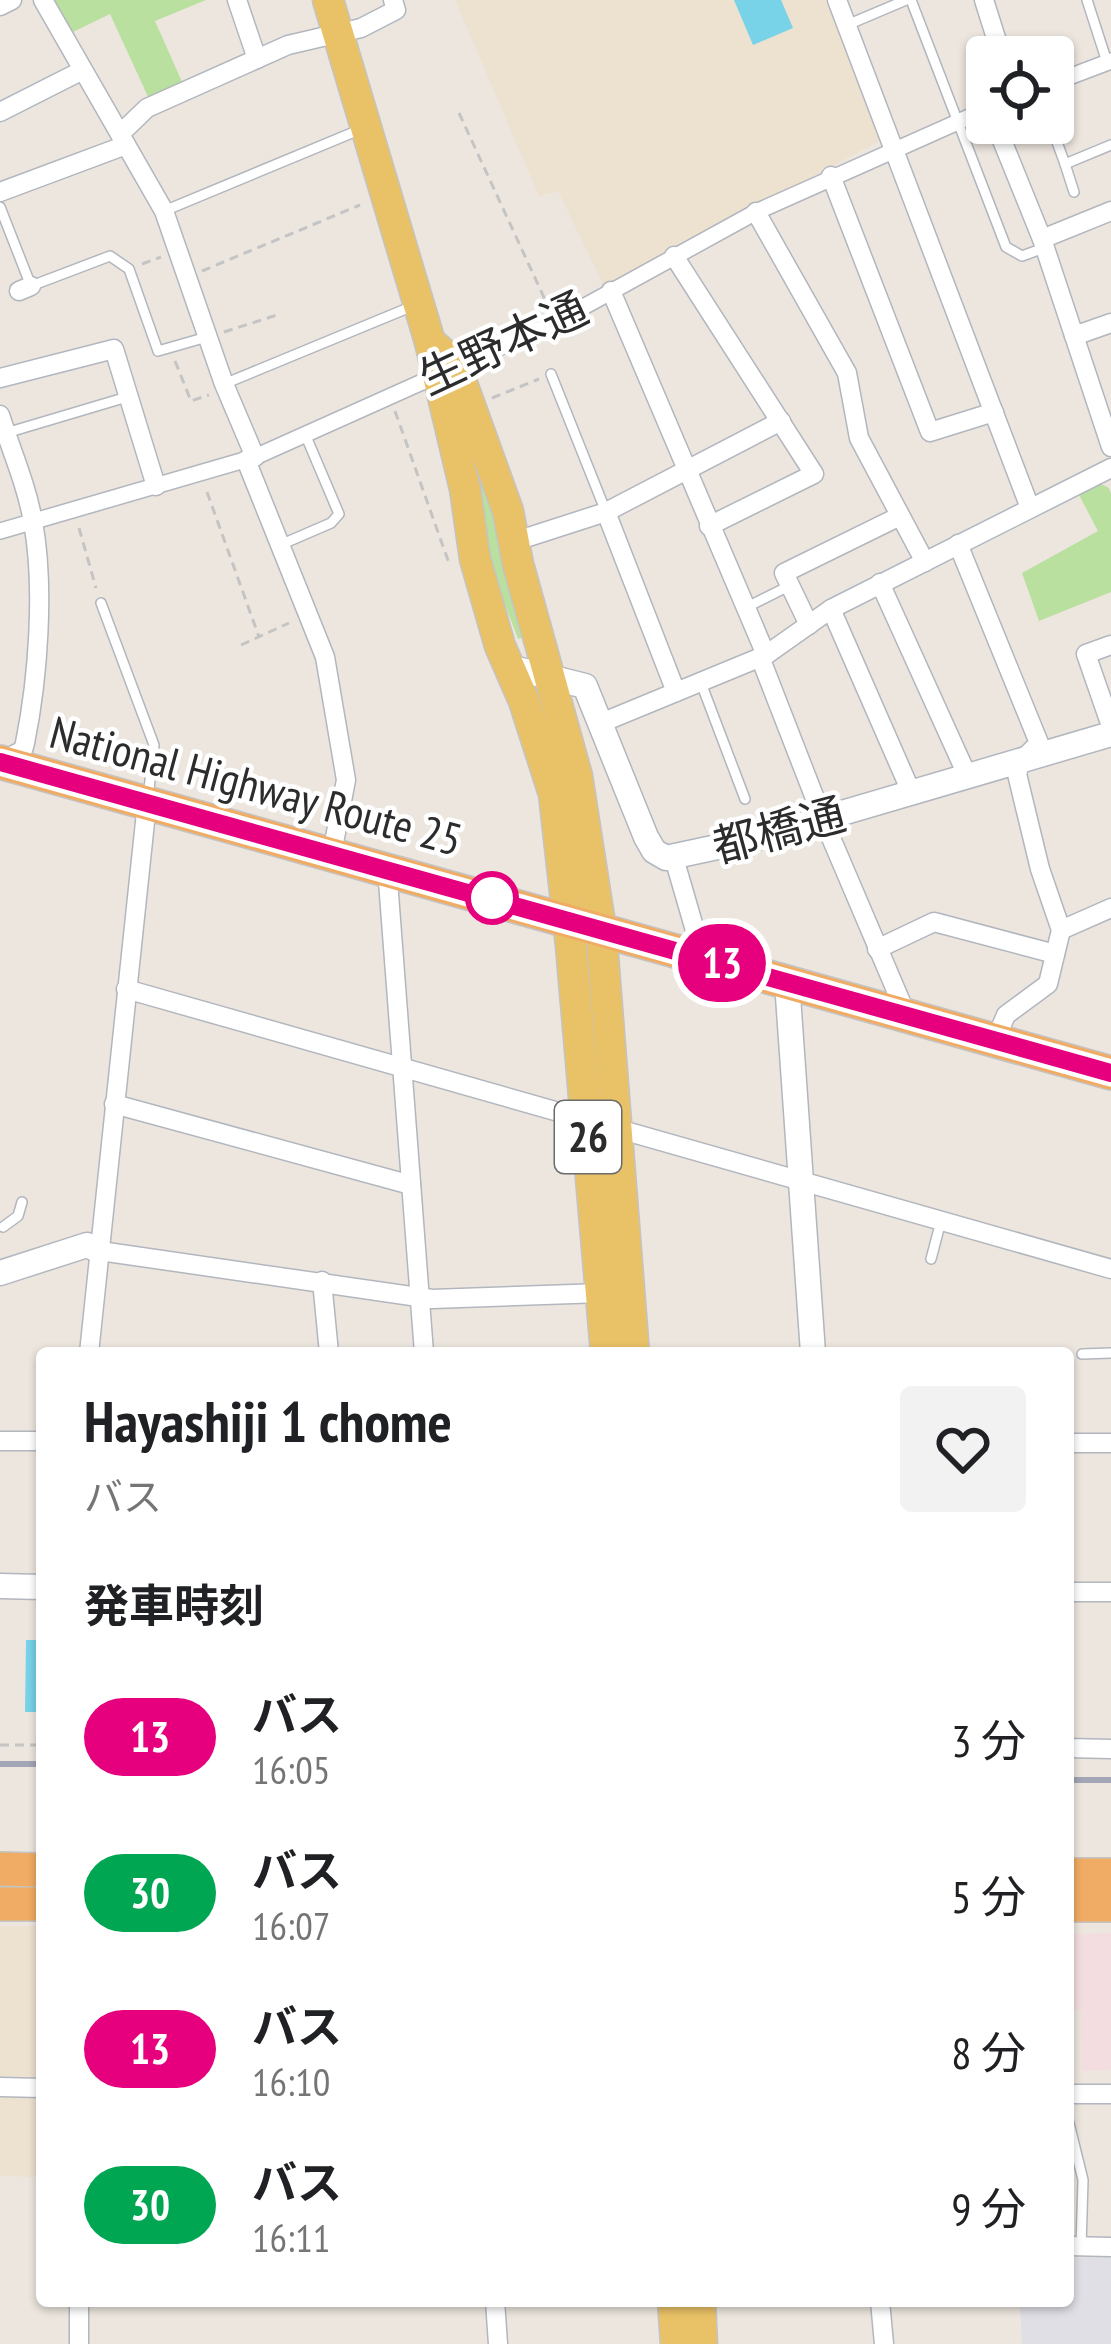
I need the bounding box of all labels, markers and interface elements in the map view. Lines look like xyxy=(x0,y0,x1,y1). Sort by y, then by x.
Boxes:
map controls xyxy=(966,36,1074,144)
button: locate xyxy=(966,36,1074,144)
street label: 生野本通 xyxy=(409,278,596,406)
street label: National Highway Route 25 xyxy=(44,702,468,868)
street label: 都橋通 xyxy=(706,784,851,875)
unlabelled marker xyxy=(467,873,517,923)
line badge: 13 xyxy=(668,924,776,1002)
text: 13 xyxy=(702,935,742,990)
road number: 26 xyxy=(555,1101,621,1173)
text: Hayashiji 1 chome xyxy=(84,1384,452,1458)
button: heart xyxy=(900,1386,1026,1512)
text: バス xyxy=(84,1471,162,1522)
text: 発車時刻 xyxy=(84,1576,264,1634)
text: バス xyxy=(252,1685,342,1743)
text: 13 xyxy=(130,1709,170,1764)
text: 3 分 xyxy=(951,1711,1026,1769)
text: 16:05 xyxy=(252,1744,330,1795)
text: バス xyxy=(252,1841,342,1899)
text: 30 xyxy=(130,1865,170,1920)
text: 5 分 xyxy=(951,1867,1026,1925)
text: 16:07 xyxy=(252,1900,330,1951)
text: バス xyxy=(252,1997,342,2055)
text: 13 xyxy=(130,2021,170,2076)
text: 8 分 xyxy=(951,2023,1026,2081)
text: 16:10 xyxy=(252,2056,330,2107)
text: バス xyxy=(252,2153,342,2211)
text: 30 xyxy=(130,2177,170,2232)
text: 9 分 xyxy=(951,2179,1026,2237)
text: 16:11 xyxy=(252,2212,330,2263)

